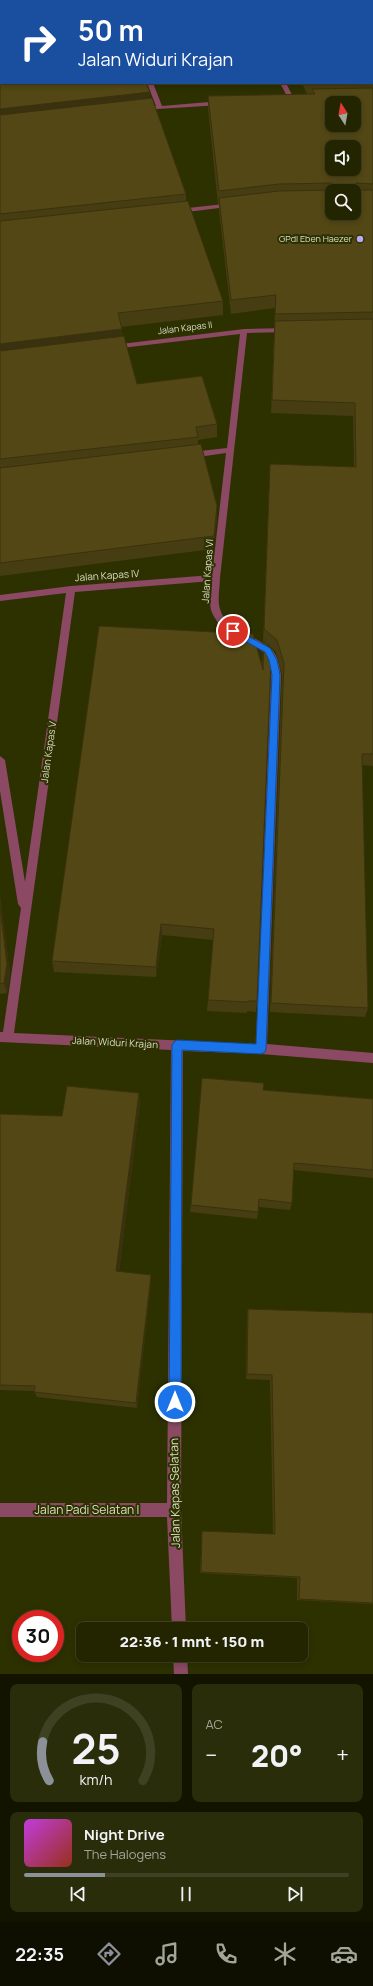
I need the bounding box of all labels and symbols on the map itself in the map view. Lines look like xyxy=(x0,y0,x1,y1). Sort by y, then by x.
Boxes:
north arrow xyxy=(325,96,361,132)
place label: GPdI Eben Haezer xyxy=(279,232,353,245)
marker: GPdI Eben Haezer xyxy=(355,234,365,244)
street label: Jalan Kapas II xyxy=(157,318,213,337)
street label: Jalan Kapas VI xyxy=(198,538,216,604)
street label: Jalan Kapas IV xyxy=(74,566,140,584)
pin xyxy=(216,614,250,648)
street label: Jalan Kapas V xyxy=(37,720,59,784)
street label: Jalan Widuri Krajan xyxy=(72,1033,158,1051)
position arrow xyxy=(154,1381,196,1423)
street label: Jalan Kapas Selatan xyxy=(165,1438,184,1548)
street label: Jalan Padi Selatan I xyxy=(35,1501,139,1518)
speed limit sign: 30 xyxy=(12,1610,64,1662)

